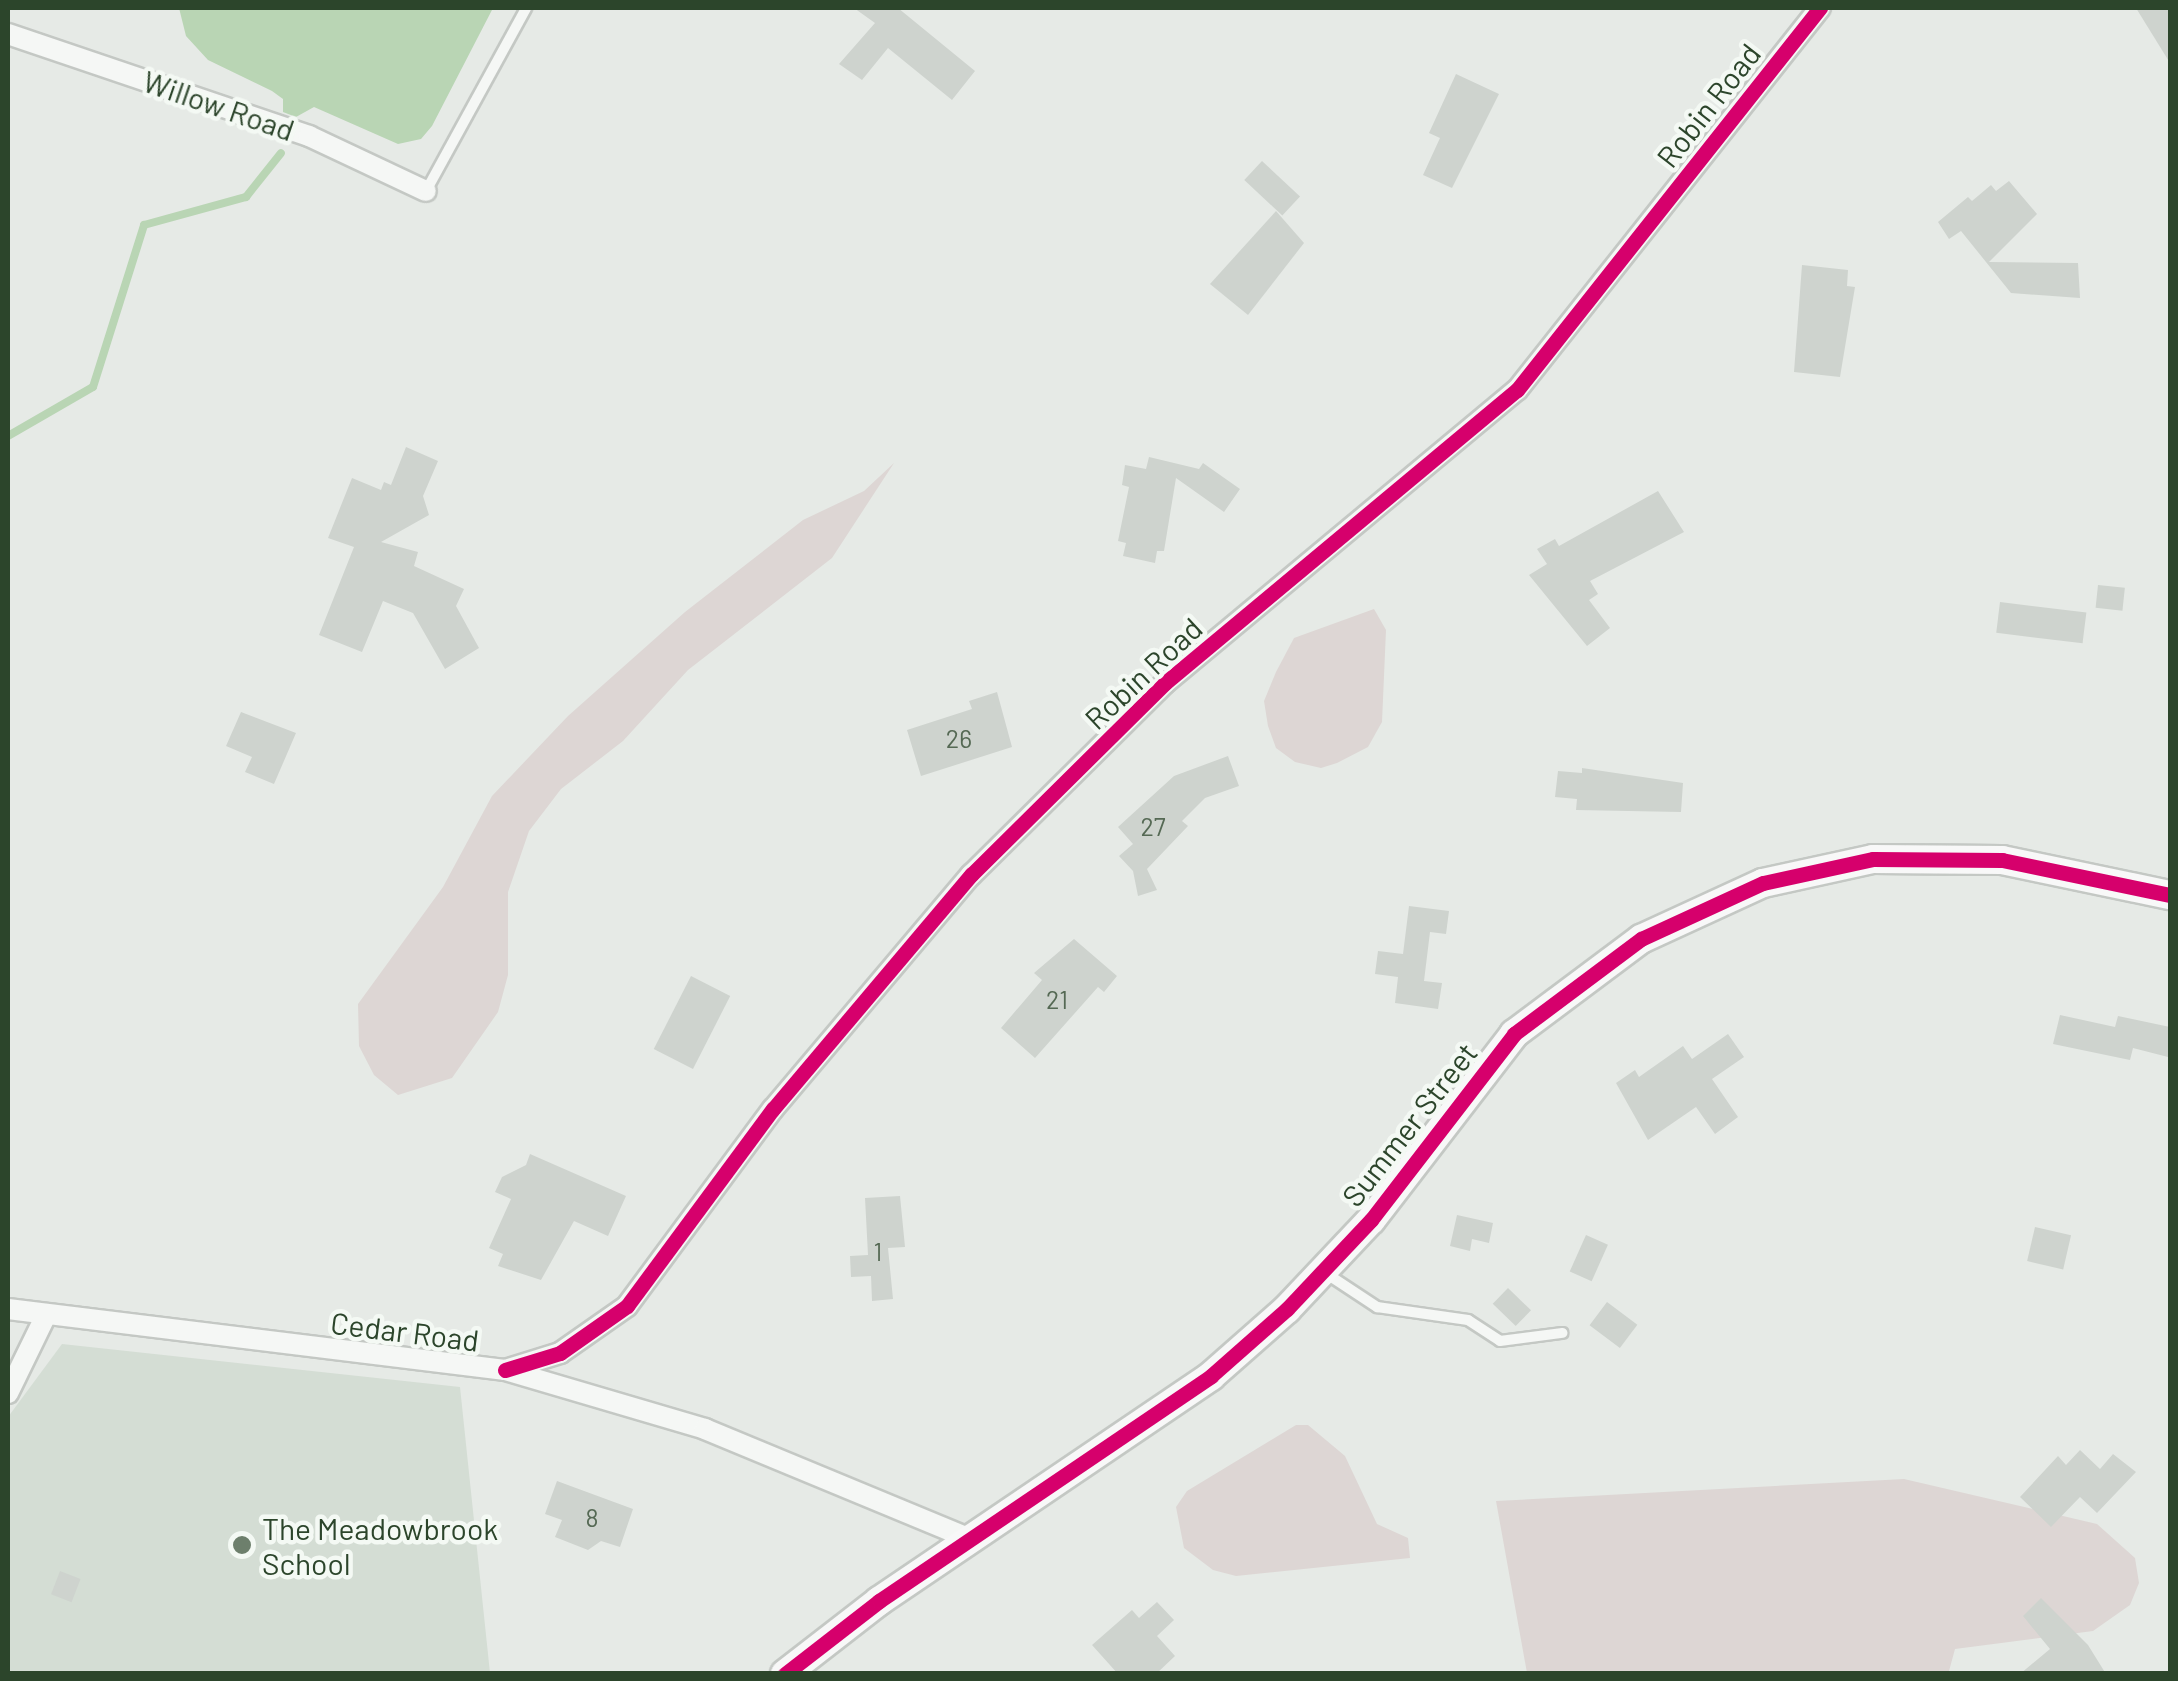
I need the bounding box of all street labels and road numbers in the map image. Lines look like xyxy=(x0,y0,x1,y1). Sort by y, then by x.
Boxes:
street label: Robin Road xyxy=(1649,36,1767,174)
street label: Willow Road xyxy=(139,62,299,148)
street label: Robin Road xyxy=(1077,610,1209,736)
street label: Summer Street xyxy=(1334,1035,1484,1213)
street label: Cedar Road xyxy=(329,1304,481,1358)

